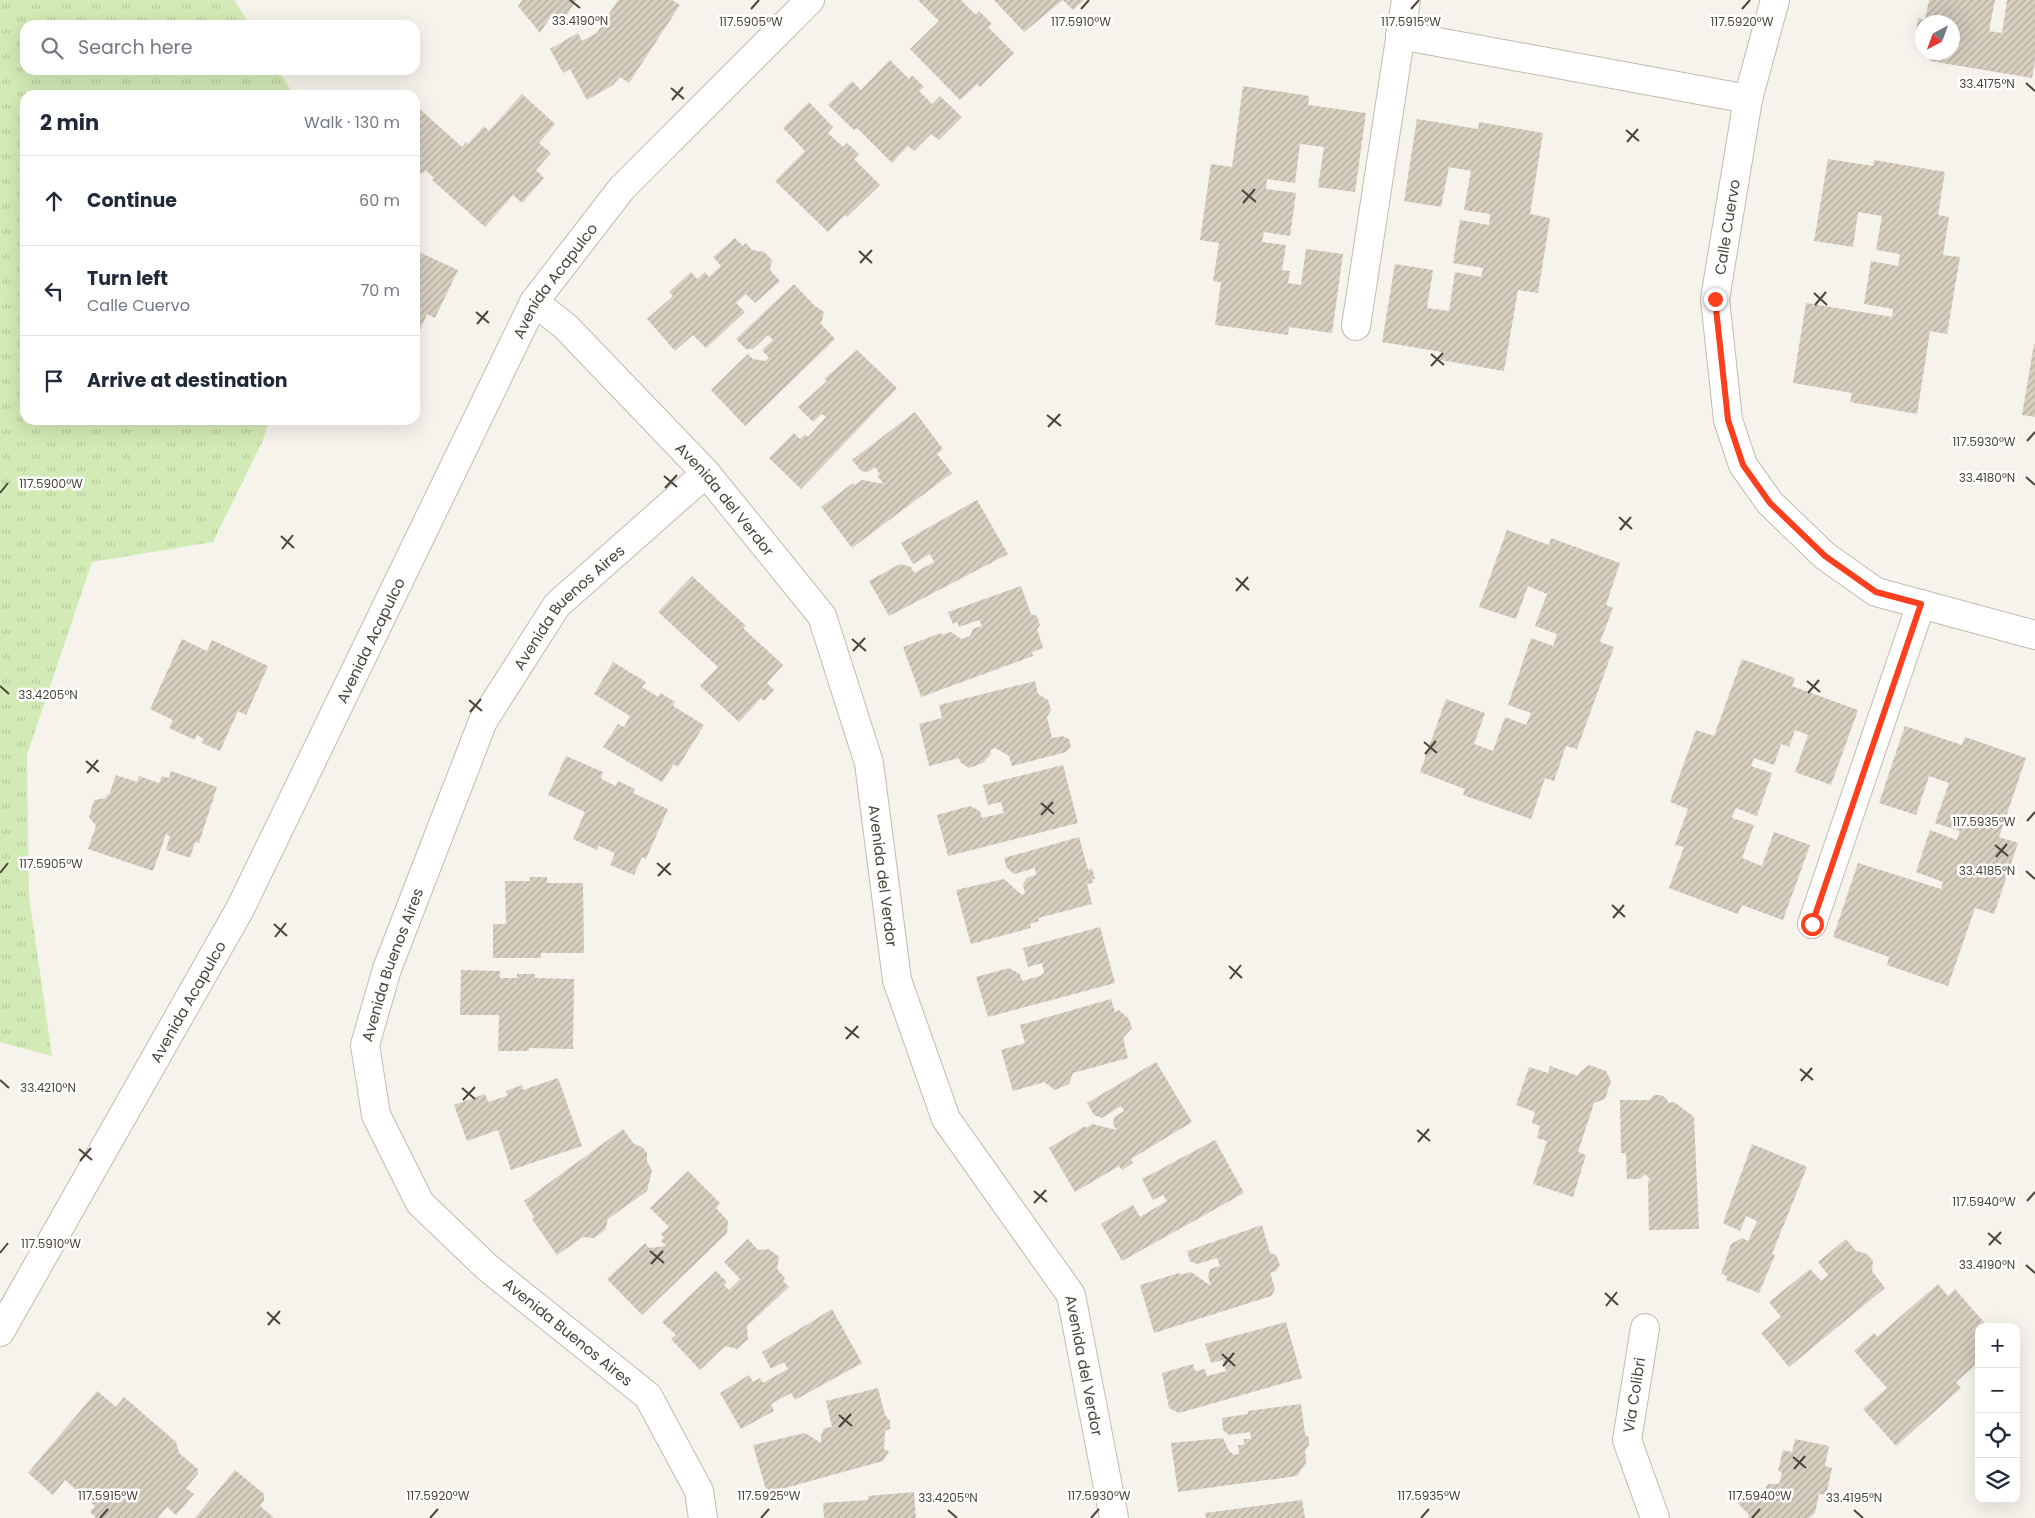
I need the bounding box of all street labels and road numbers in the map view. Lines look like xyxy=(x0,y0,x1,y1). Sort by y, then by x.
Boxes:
street label: Calle Cuervo xyxy=(1709,178,1745,276)
street label: Avenida Acapulco xyxy=(507,218,602,342)
street label: Avenida del Verdor xyxy=(671,437,780,560)
street label: Avenida Buenos Aires xyxy=(508,540,629,674)
street label: Avenida Acapulco xyxy=(331,574,410,706)
street label: Avenida del Verdor xyxy=(864,803,903,948)
street label: Avenida Buenos Aires xyxy=(356,885,428,1044)
street label: Avenida Acapulco xyxy=(145,937,230,1066)
street label: Avenida Buenos Aires xyxy=(499,1273,637,1391)
street label: Avenida del Verdor xyxy=(1061,1293,1108,1438)
street label: Via Colibri xyxy=(1618,1356,1650,1434)

